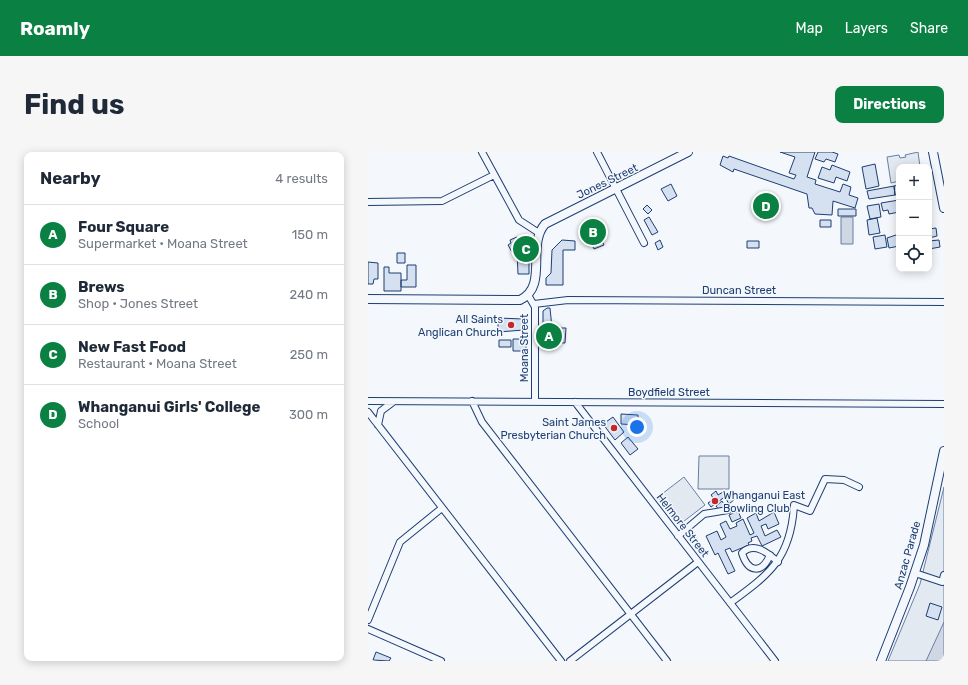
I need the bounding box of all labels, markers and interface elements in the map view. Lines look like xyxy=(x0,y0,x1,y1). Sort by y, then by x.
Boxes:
text: Roamly xyxy=(20,17,90,40)
text: Map xyxy=(796,20,823,37)
text: Layers xyxy=(845,20,888,37)
text: Share xyxy=(910,20,948,37)
button: Directions xyxy=(835,86,944,123)
text: Find us xyxy=(24,88,124,121)
street label: Jones Street xyxy=(575,161,640,202)
map controls xyxy=(896,164,932,272)
button: + xyxy=(896,164,932,200)
text: Nearby xyxy=(40,168,101,188)
text: 4 results xyxy=(275,171,328,186)
pin: D xyxy=(753,191,779,221)
button: − xyxy=(896,200,932,236)
pin: B xyxy=(580,217,606,247)
text: Four Square xyxy=(78,218,169,236)
text: A xyxy=(48,227,58,242)
text: 150 m xyxy=(292,227,328,242)
pin: C xyxy=(513,234,539,264)
text: Supermarket · Moana Street xyxy=(78,236,248,251)
button: locate xyxy=(896,236,932,272)
text: Brews xyxy=(78,278,125,296)
street label: Duncan Street xyxy=(702,284,777,297)
text: B xyxy=(48,287,58,302)
text: 240 m xyxy=(289,287,328,302)
text: Shop · Jones Street xyxy=(78,296,198,311)
place label: All Saints Anglican Church xyxy=(418,313,503,339)
street label: Moana Street xyxy=(518,313,531,382)
marker: All Saints Anglican Church xyxy=(506,320,516,330)
pin: A xyxy=(536,321,562,351)
text: New Fast Food xyxy=(78,338,186,356)
text: C xyxy=(48,347,58,362)
text: 250 m xyxy=(290,347,328,362)
text: Restaurant · Moana Street xyxy=(78,356,237,371)
street label: Boydfield Street xyxy=(628,386,711,399)
text: Whanganui Girls' College xyxy=(78,398,260,416)
text: D xyxy=(48,407,58,422)
text: 300 m xyxy=(289,407,328,422)
text: School xyxy=(78,416,119,431)
place label: Saint James Presbyterian Church xyxy=(500,416,606,442)
your location xyxy=(627,417,647,437)
marker: Saint James Presbyterian Church xyxy=(609,423,619,433)
place label: Whanganui East Bowling Club xyxy=(723,489,806,515)
street label: Helmore Street xyxy=(654,491,712,560)
marker: Whanganui East Bowling Club xyxy=(710,496,720,506)
street label: Anzac Parade xyxy=(892,520,923,591)

